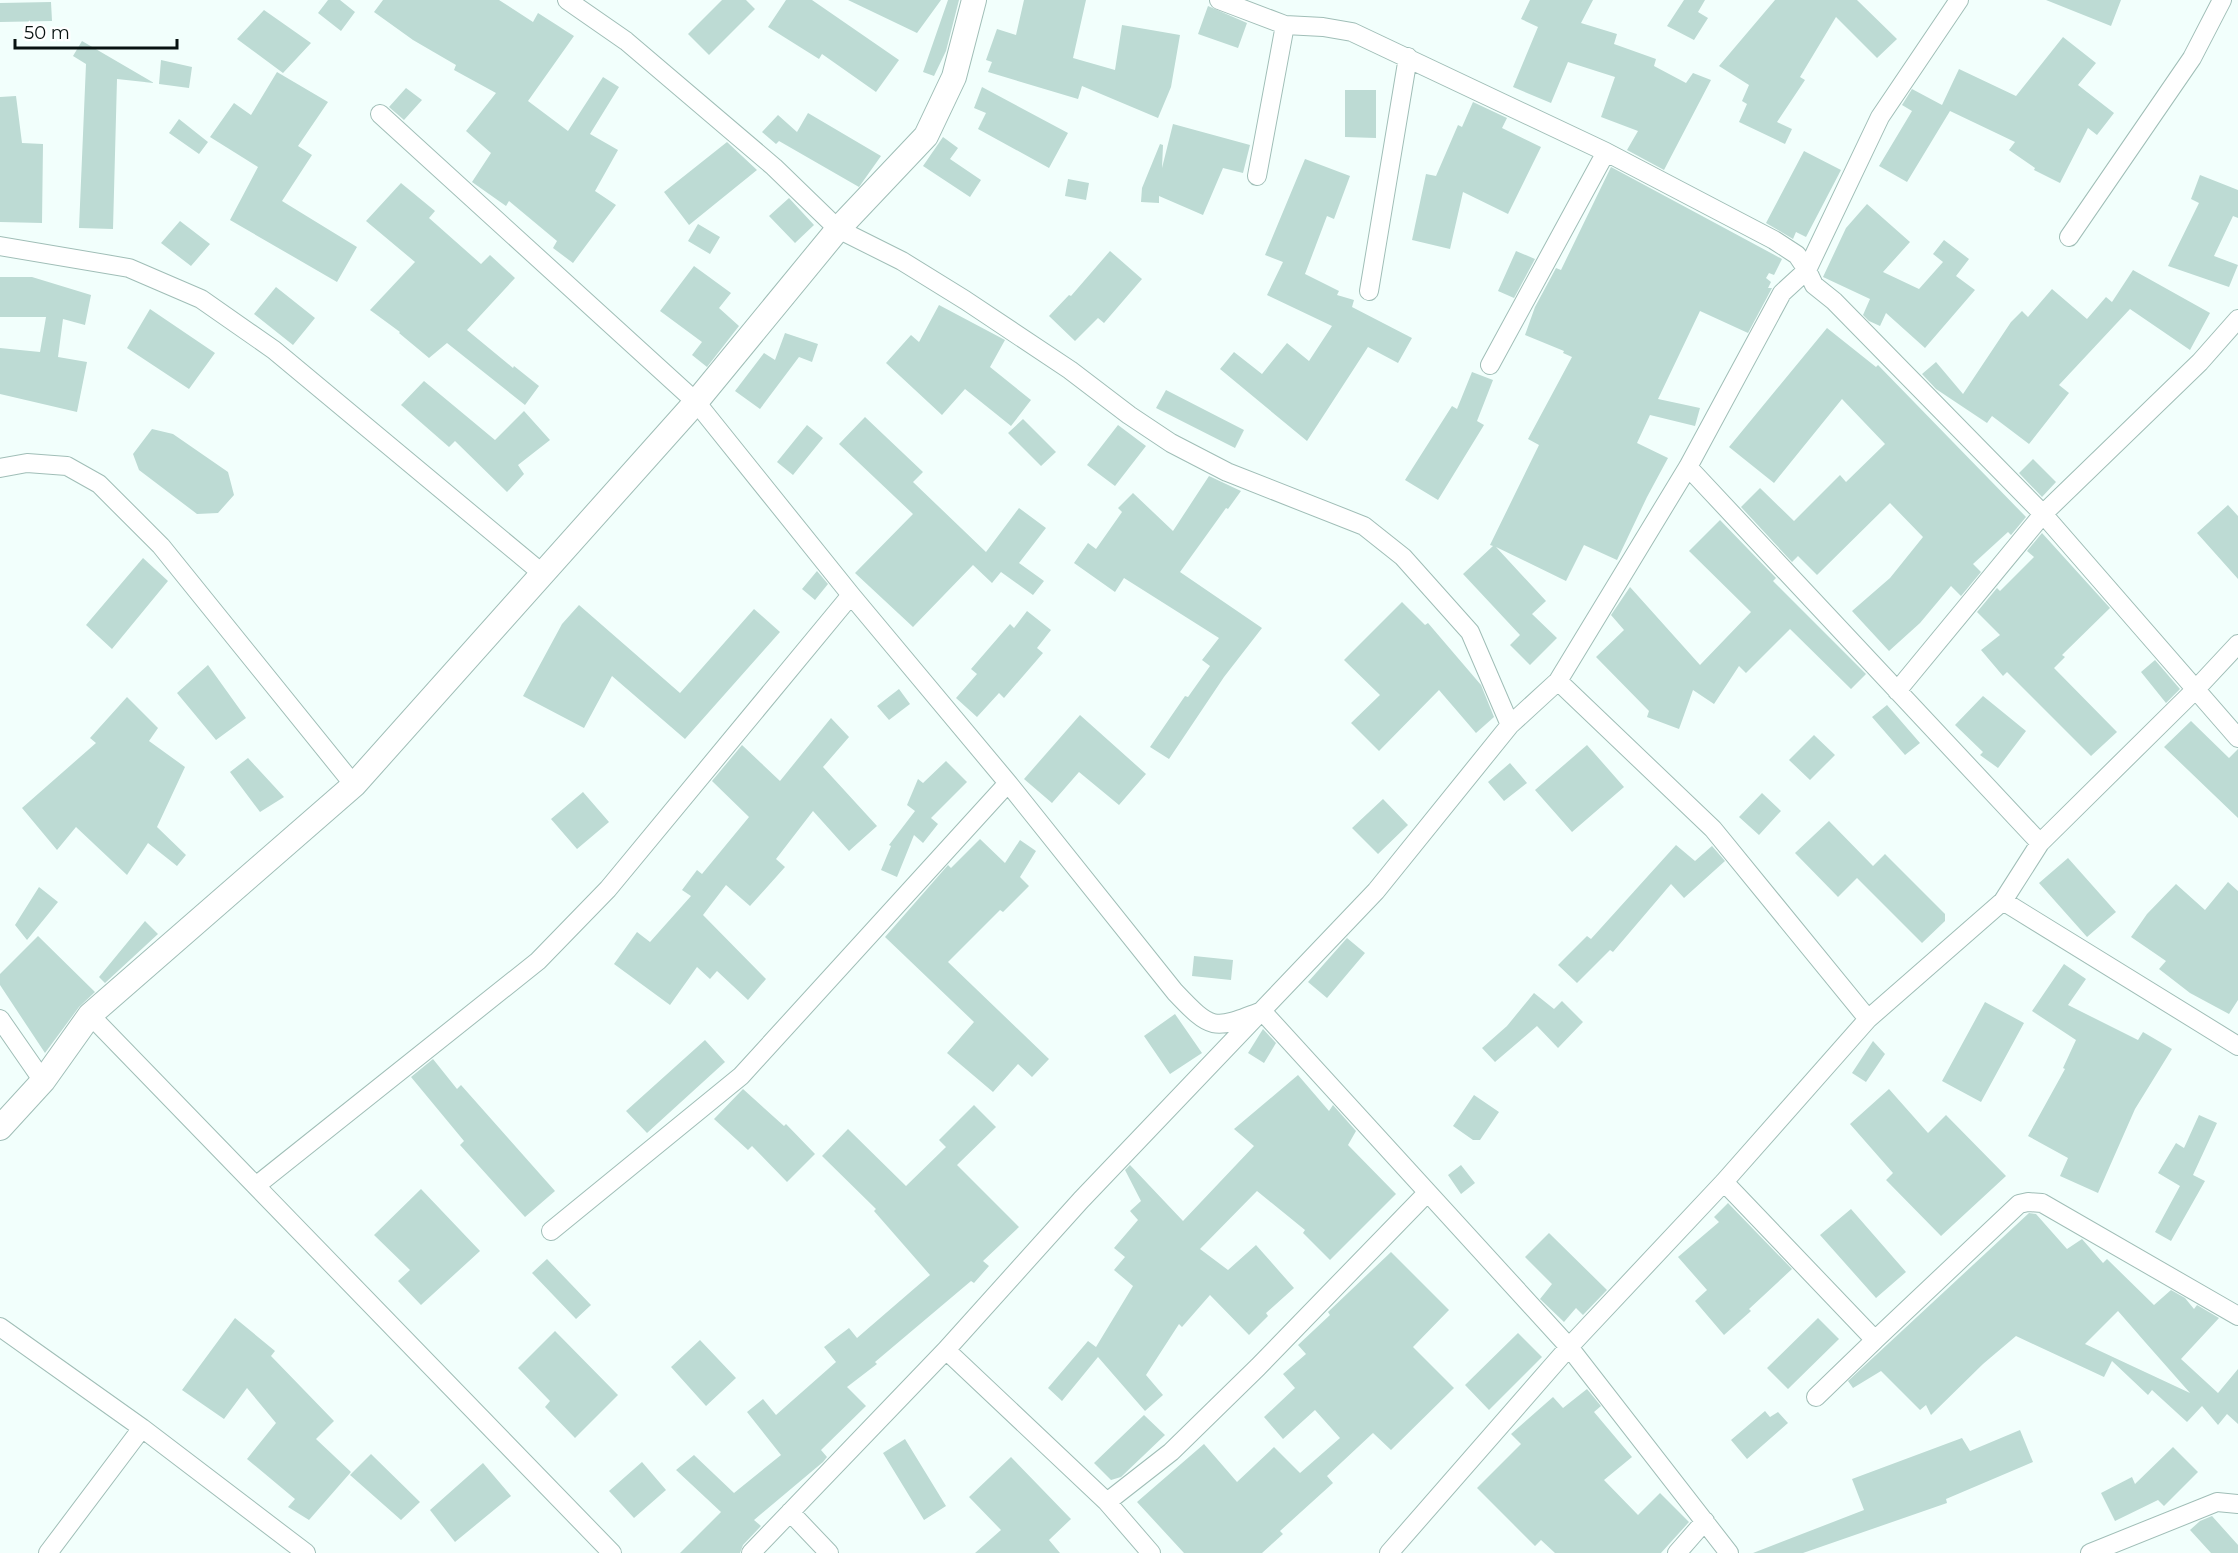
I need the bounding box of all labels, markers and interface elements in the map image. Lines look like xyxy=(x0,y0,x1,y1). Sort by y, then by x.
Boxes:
scale bar xyxy=(15,12,177,50)
text: 50 m xyxy=(24,22,70,44)

